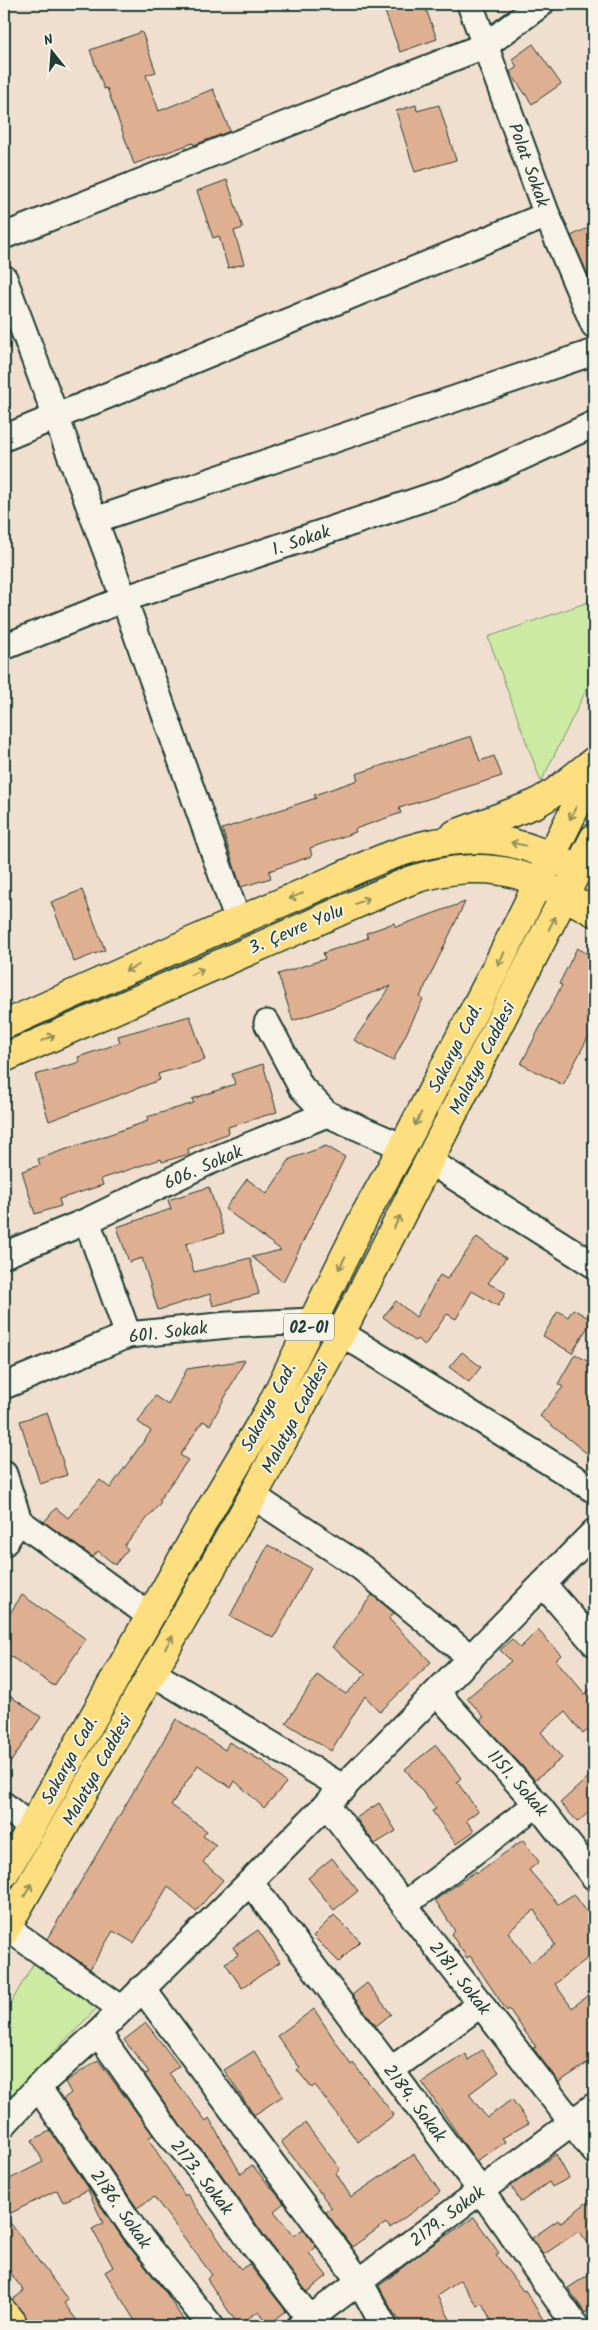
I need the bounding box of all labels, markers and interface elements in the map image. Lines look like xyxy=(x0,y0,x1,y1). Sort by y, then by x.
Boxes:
north arrow xyxy=(28,28,78,78)
text: N xyxy=(41,29,56,52)
street label: Polat Sokak xyxy=(499,119,556,212)
street label: 1. Sokak xyxy=(268,518,335,565)
one-way arrow xyxy=(568,806,578,821)
one-way arrow xyxy=(511,839,527,849)
one-way arrow xyxy=(289,892,305,901)
one-way arrow xyxy=(354,895,369,905)
street label: 3. Çevre Yolu xyxy=(244,897,349,963)
one-way arrow xyxy=(547,915,557,930)
one-way arrow xyxy=(495,951,505,966)
one-way arrow xyxy=(125,964,140,974)
one-way arrow xyxy=(189,967,204,977)
street label: Malatya Caddesi xyxy=(442,996,525,1120)
street label: Sakarya Cad. xyxy=(421,999,491,1099)
one-way arrow xyxy=(40,1032,55,1042)
one-way arrow xyxy=(413,1111,422,1126)
street label: 606. Sokak xyxy=(160,1138,248,1199)
one-way arrow xyxy=(392,1215,402,1230)
one-way arrow xyxy=(337,1255,347,1270)
street label: 601. Sokak xyxy=(127,1314,210,1353)
road number: 02-01 xyxy=(284,1314,334,1340)
street label: Malatya Caddesi xyxy=(254,1356,339,1479)
street label: Sakarya Cad. xyxy=(234,1358,305,1458)
one-way arrow xyxy=(164,1635,174,1649)
street label: Malatya Caddesi xyxy=(56,1709,141,1832)
street label: Sakarya Cad. xyxy=(34,1711,107,1810)
street label: 1151. Sokak xyxy=(479,1744,555,1825)
one-way arrow xyxy=(23,1882,33,1897)
street label: 2181. Sokak xyxy=(421,1936,497,2023)
street label: 2184. Sokak xyxy=(375,2059,453,2150)
street label: 2173. Sokak xyxy=(162,2134,240,2222)
street label: 2186. Sokak xyxy=(82,2164,158,2256)
street label: 2179. Sokak xyxy=(404,2179,492,2255)

